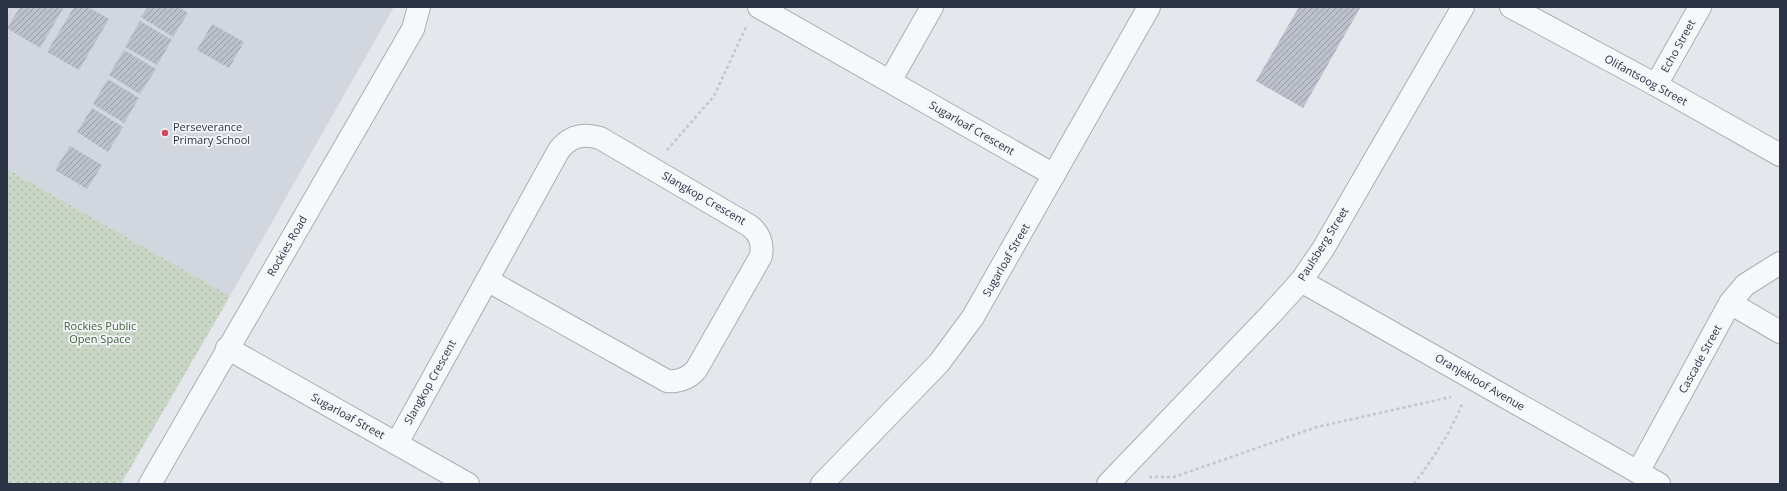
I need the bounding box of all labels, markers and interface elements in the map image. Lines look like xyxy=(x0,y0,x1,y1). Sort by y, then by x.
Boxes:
street label: Echo Street xyxy=(1657,17,1698,75)
street label: Olifantsoog Street xyxy=(1602,51,1690,109)
street label: Sugarloaf Crescent xyxy=(927,97,1018,158)
place label: Perseverance Primary School xyxy=(173,119,250,147)
marker: Perseverance Primary School xyxy=(160,128,170,138)
street label: Slangkop Crescent xyxy=(660,167,749,228)
street label: Paulsberg Street xyxy=(1294,204,1351,284)
street label: Rockies Road xyxy=(263,213,310,279)
street label: Sugarloaf Street xyxy=(979,220,1033,299)
park label: Rockies Public Open Space xyxy=(64,318,136,346)
street label: Cascade Street xyxy=(1675,322,1725,396)
street label: Slangkop Crescent xyxy=(400,337,459,427)
street label: Oranjekloof Avenue xyxy=(1433,350,1528,413)
street label: Sugarloaf Street xyxy=(309,389,388,442)

